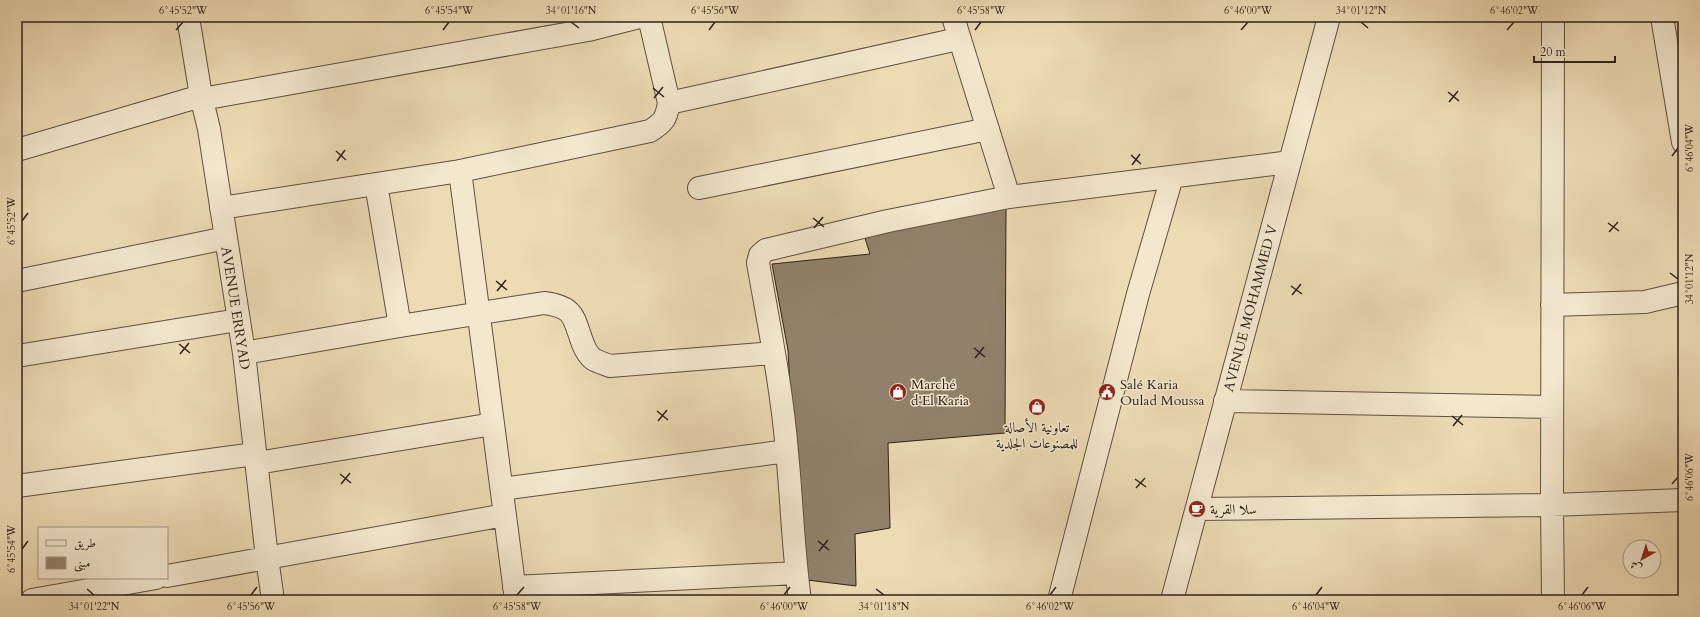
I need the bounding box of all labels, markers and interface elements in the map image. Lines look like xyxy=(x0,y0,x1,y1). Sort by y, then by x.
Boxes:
text: 6°45'52"W xyxy=(159,4,208,18)
text: 6°45'54"W xyxy=(425,4,474,18)
text: 34°01'16"N xyxy=(546,4,597,18)
text: 6°45'56"W xyxy=(691,4,740,18)
text: 6°45'58"W xyxy=(957,4,1006,18)
text: 6°46'00"W xyxy=(1224,4,1273,18)
text: 34°01'12"N xyxy=(1336,4,1387,18)
text: 6°46'02"W xyxy=(1490,4,1539,18)
scale bar xyxy=(1534,38,1615,64)
text: 20 m xyxy=(1540,44,1567,60)
text: 6°46'04"W xyxy=(1683,123,1697,172)
text: 6°45'52"W xyxy=(5,196,19,245)
street label: AVENUE MOHAMMED V xyxy=(1219,222,1282,394)
street label: AVENUE ERRYAD xyxy=(216,245,255,371)
text: 34°01'12"N xyxy=(1683,253,1697,304)
place label: Marché d'El Karia xyxy=(911,375,969,410)
place label: Salé Karia Oulad Moussa xyxy=(1120,375,1204,410)
shop icon: Marché d'El Karia xyxy=(888,382,908,402)
public building icon: Salé Karia Oulad Moussa xyxy=(1097,382,1117,402)
shop icon: تعاونية الأصالة للمصنوعات الجلدية xyxy=(1027,397,1047,417)
place label: تعاونية الأصالة للمصنوعات الجلدية xyxy=(996,417,1078,453)
text: 6°46'06"W xyxy=(1683,452,1697,501)
cafe icon: سلا القرية xyxy=(1187,499,1207,519)
place label: سلا القرية xyxy=(1210,500,1257,519)
text: 6°45'54"W xyxy=(5,524,19,573)
legend xyxy=(38,527,168,579)
text: طريق xyxy=(74,535,96,551)
north arrow xyxy=(1622,539,1662,579)
text: مبنى xyxy=(74,555,90,572)
text: ش xyxy=(1627,557,1645,576)
text: 34°01'22"N xyxy=(69,600,120,614)
text: 6°45'56"W xyxy=(227,600,276,614)
text: 6°45'58"W xyxy=(493,600,542,614)
text: 6°46'00"W xyxy=(760,600,809,614)
text: 34°01'18"N xyxy=(859,600,910,614)
text: 6°46'02"W xyxy=(1026,600,1075,614)
text: 6°46'04"W xyxy=(1292,600,1341,614)
text: 6°46'06"W xyxy=(1558,600,1607,614)

